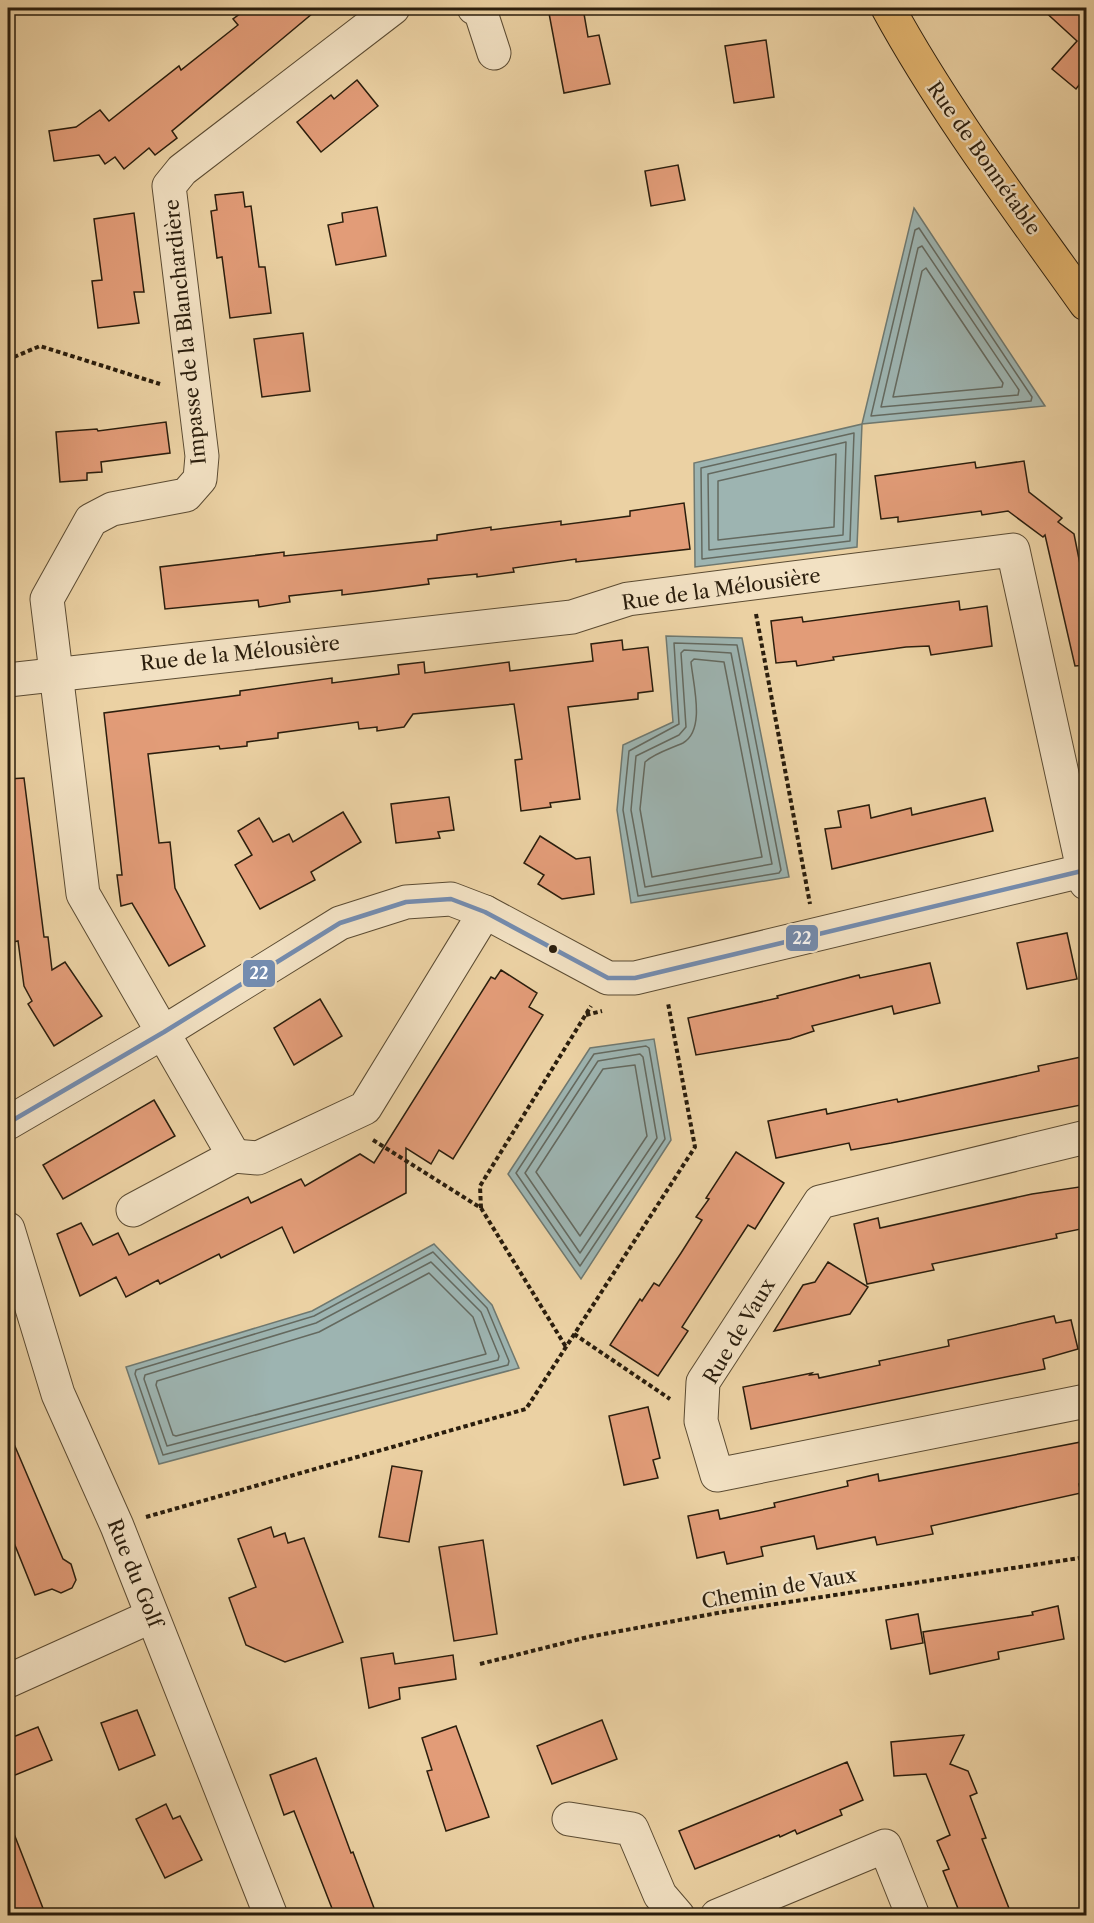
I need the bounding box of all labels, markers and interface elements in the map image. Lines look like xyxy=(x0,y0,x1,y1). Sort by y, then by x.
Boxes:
street label: Rue de Bonnétable xyxy=(922,77,1046,239)
street label: Impasse de la Blanchardière xyxy=(159,198,211,466)
street label: Rue de la Mélousière xyxy=(620,563,822,615)
street label: Rue de la Mélousière xyxy=(139,631,341,675)
line badge: 22 xyxy=(785,924,819,952)
text: 22 xyxy=(793,928,811,948)
unlabelled marker xyxy=(547,943,559,955)
line badge: 22 xyxy=(242,959,276,988)
text: 22 xyxy=(250,963,268,983)
street label: Rue de Vaux xyxy=(698,1274,780,1388)
street label: Rue du Golf xyxy=(102,1515,169,1633)
street label: Chemin de Vaux xyxy=(700,1563,859,1613)

